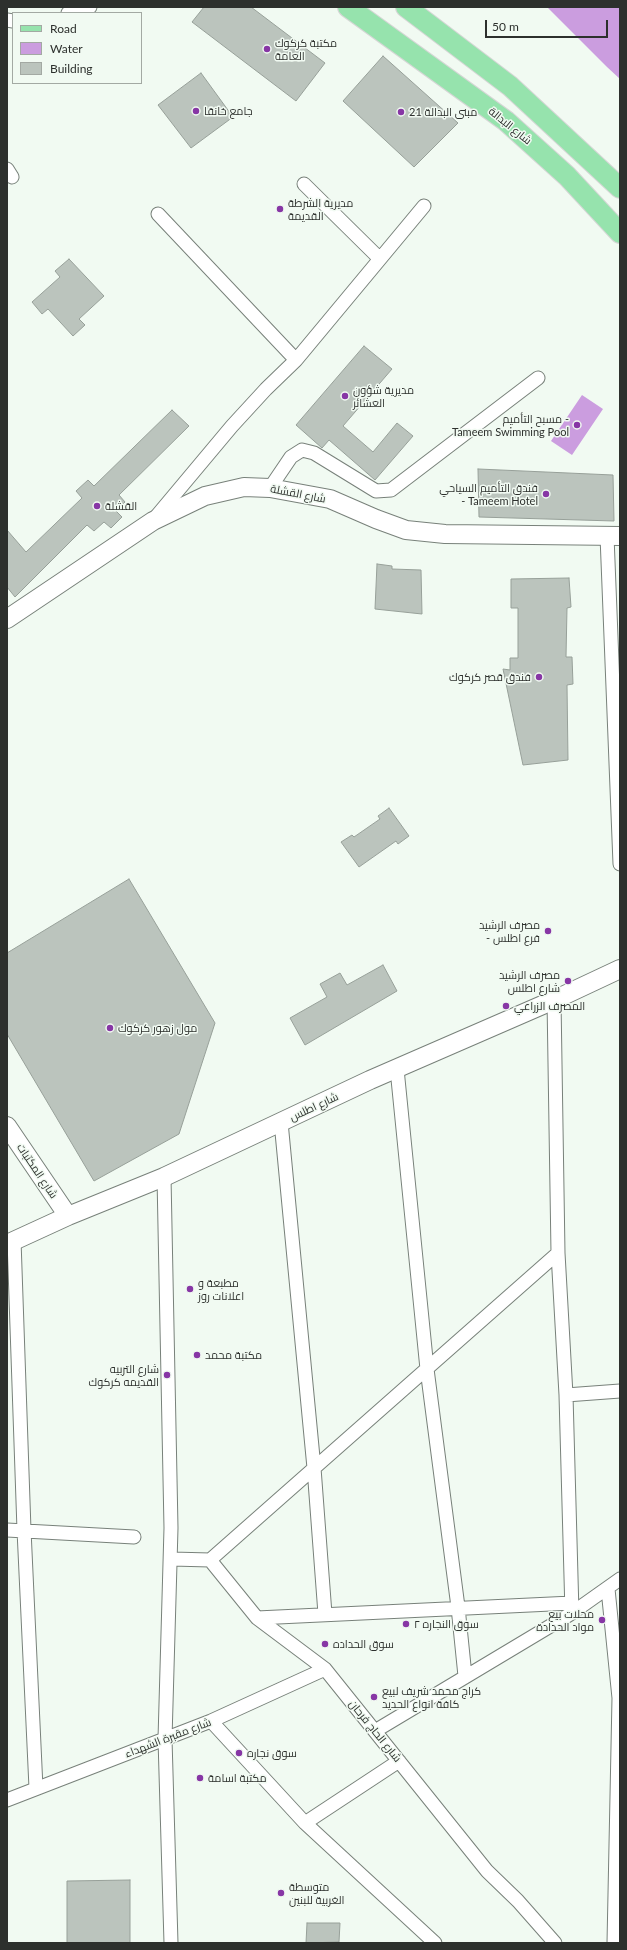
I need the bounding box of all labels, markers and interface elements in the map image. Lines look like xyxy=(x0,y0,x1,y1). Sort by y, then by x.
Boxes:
legend xyxy=(12,12,142,84)
scale bar xyxy=(487,12,610,38)
text: 50 m xyxy=(492,19,519,34)
text: Road xyxy=(50,21,77,36)
place label: مكتبة كركوك العامة xyxy=(275,36,337,62)
text: Water xyxy=(50,41,83,56)
marker: مكتبة كركوك العامة xyxy=(262,44,272,54)
text: Building xyxy=(50,61,93,76)
place label: جامع خانقا xyxy=(204,104,253,118)
place label: مبنى البدالة 21 xyxy=(409,105,477,119)
street label: شارع البدالة xyxy=(486,105,534,147)
marker: جامع خانقا xyxy=(191,106,201,116)
marker: مبنى البدالة 21 xyxy=(396,107,406,117)
place label: مديرية الشرطة القديمة xyxy=(288,196,353,222)
marker: مديرية الشرطة القديمة xyxy=(275,204,285,214)
place label: مديرية شؤون العشائر xyxy=(353,383,414,409)
marker: مديرية شؤون العشائر xyxy=(340,391,350,401)
place label: مسبح التأميم - Tameem Swimming Pool xyxy=(452,412,569,438)
marker: مسبح التأميم - Tameem Swimming Pool xyxy=(572,420,582,430)
place label: فندق التأميم السياحي - Tameem Hotel xyxy=(439,481,538,507)
street label: شارع القشلة xyxy=(269,482,327,506)
marker: فندق التأميم السياحي - Tameem Hotel xyxy=(541,489,551,499)
place label: القشلة xyxy=(105,499,137,513)
marker: القشلة xyxy=(92,501,102,511)
place label: فندق قصر كركوك xyxy=(449,670,531,684)
marker: فندق قصر كركوك xyxy=(534,672,544,682)
place label: مصرف الرشيد - فرع اطلس xyxy=(479,918,540,944)
marker: مصرف الرشيد - فرع اطلس xyxy=(543,926,553,936)
place label: مصرف الرشيد شارع اطلس xyxy=(499,968,560,994)
marker: مصرف الرشيد شارع اطلس xyxy=(563,976,573,986)
place label: المصرف الزراعي xyxy=(514,999,585,1013)
marker: المصرف الزراعي xyxy=(501,1001,511,1011)
place label: مول زهور كركوك xyxy=(118,1021,197,1035)
marker: مول زهور كركوك xyxy=(105,1023,115,1033)
street label: شارع اطلس xyxy=(287,1090,341,1124)
street label: شارع المكتبات xyxy=(14,1141,60,1201)
place label: مطبعة و اعلانات روز xyxy=(198,1276,244,1302)
marker: مطبعة و اعلانات روز xyxy=(185,1284,195,1294)
place label: مكتبة محمد xyxy=(205,1348,262,1362)
marker: مكتبة محمد xyxy=(192,1350,202,1360)
place label: شارع التربيه القديمه كركوك xyxy=(89,1362,159,1388)
marker: شارع التربيه القديمه كركوك xyxy=(162,1370,172,1380)
place label: محلات بيع مواد الحدادة xyxy=(536,1607,594,1633)
marker: محلات بيع مواد الحدادة xyxy=(597,1615,607,1625)
place label: سوق النجاره ٢ xyxy=(414,1617,479,1631)
marker: سوق النجاره ٢ xyxy=(401,1619,411,1629)
place label: سوق الحداده xyxy=(333,1637,394,1651)
marker: سوق الحداده xyxy=(320,1639,330,1649)
place label: كراج محمد شريف لبيع كافة انواع الحديد xyxy=(382,1684,481,1710)
marker: كراج محمد شريف لبيع كافة انواع الحديد xyxy=(369,1692,379,1702)
street label: شارع الحاج فرحان xyxy=(346,1697,404,1765)
street label: شارع مقبرة الشهداء xyxy=(123,1715,213,1761)
place label: سوق نجاره xyxy=(247,1746,297,1760)
marker: سوق نجاره xyxy=(234,1748,244,1758)
place label: مكتبة اسامة xyxy=(208,1771,267,1785)
marker: مكتبة اسامة xyxy=(195,1773,205,1783)
place label: متوسطة الغربية للبنين xyxy=(289,1880,344,1906)
marker: متوسطة الغربية للبنين xyxy=(276,1888,286,1898)

